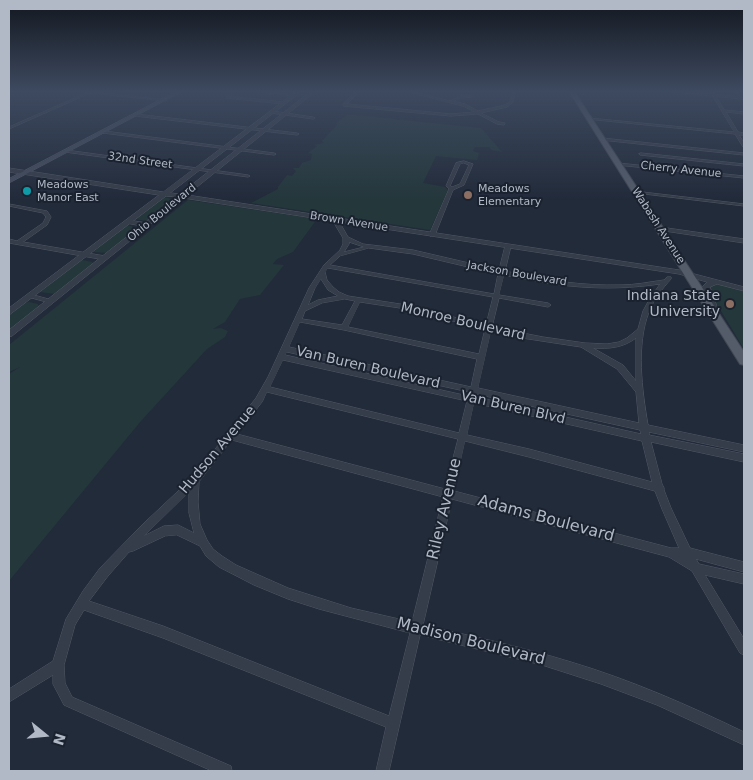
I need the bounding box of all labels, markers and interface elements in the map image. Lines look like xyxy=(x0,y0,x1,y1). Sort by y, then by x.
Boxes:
street label: 32nd Street xyxy=(107,150,173,172)
street label: Cherry Avenue xyxy=(640,159,722,181)
place label: Meadows Manor East xyxy=(37,178,99,204)
street label: Ohio Boulevard xyxy=(125,181,199,245)
place label: Meadows Elementary xyxy=(478,182,541,208)
marker: Meadows Manor East xyxy=(21,185,33,197)
street label: Wabash Avenue xyxy=(629,186,687,266)
marker: Meadows Elementary xyxy=(462,189,474,201)
street label: Brown Avenue xyxy=(309,209,389,235)
street label: Jackson Boulevard xyxy=(466,259,568,289)
place label: Indiana State University xyxy=(627,288,720,321)
marker: Indiana State University xyxy=(724,298,736,310)
street label: Monroe Boulevard xyxy=(399,299,527,345)
street label: Van Buren Boulevard xyxy=(294,343,442,393)
street label: Van Buren Blvd xyxy=(459,388,567,428)
street label: Hudson Avenue xyxy=(176,403,260,497)
street label: Riley Avenue xyxy=(424,456,466,562)
street label: Adams Boulevard xyxy=(476,492,616,546)
street label: Madison Boulevard xyxy=(395,614,547,670)
north arrow xyxy=(20,710,70,760)
text: N xyxy=(50,731,69,747)

